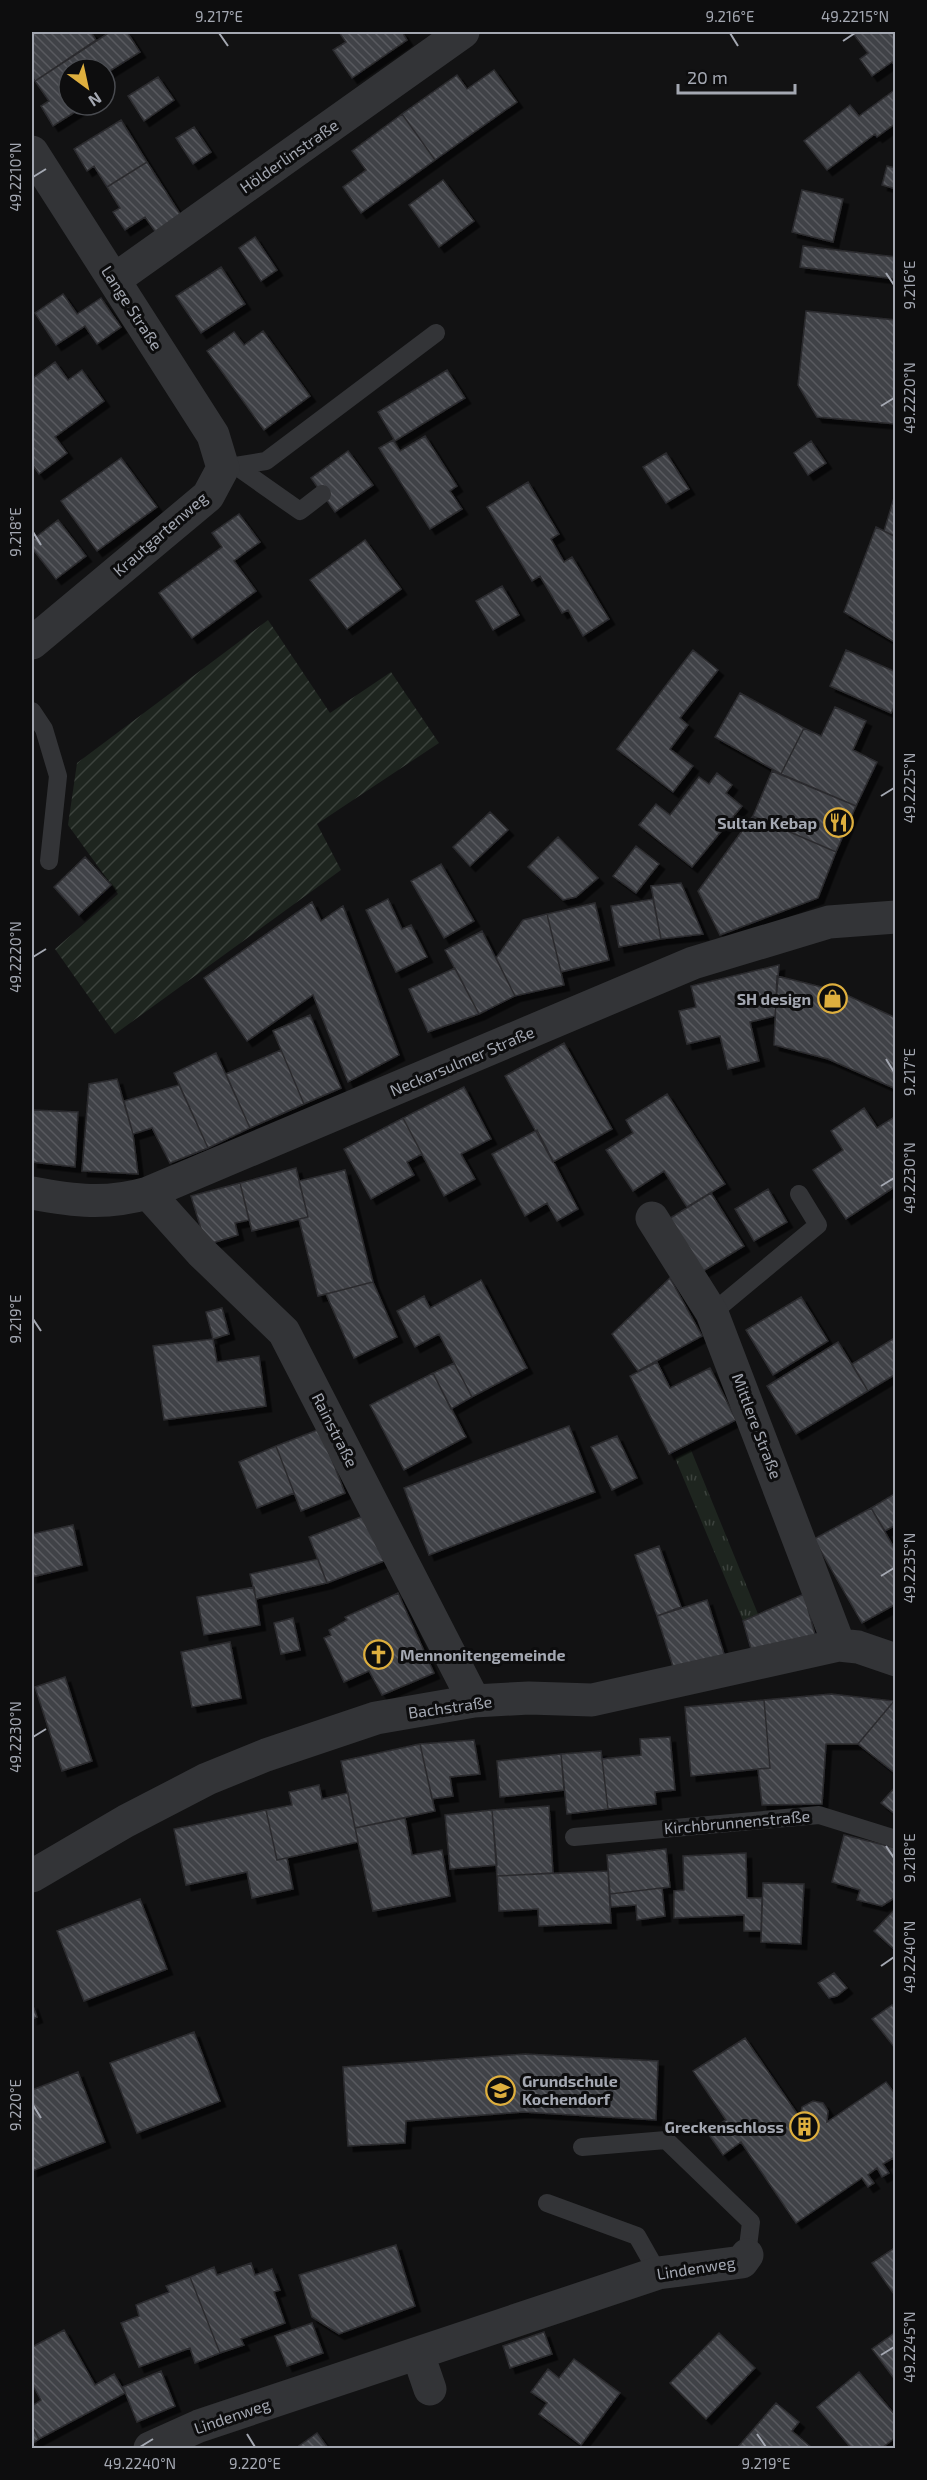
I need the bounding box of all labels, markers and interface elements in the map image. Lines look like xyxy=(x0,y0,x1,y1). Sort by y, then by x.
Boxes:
text: 9.217°E xyxy=(195,7,243,25)
text: 9.216°E xyxy=(706,7,754,25)
text: 49.2215°N xyxy=(821,7,889,25)
north arrow xyxy=(57,57,117,117)
scale bar xyxy=(678,57,795,95)
text: 20 m xyxy=(687,66,728,88)
text: N xyxy=(85,89,105,111)
street label: Hölderlinstraße xyxy=(236,115,341,197)
text: 49.2210°N xyxy=(6,142,24,212)
text: 9.216°E xyxy=(900,261,918,309)
street label: Lange Straße xyxy=(98,262,167,354)
text: 49.2220°N xyxy=(900,362,918,434)
street label: Krautgartenweg xyxy=(109,488,211,580)
text: 9.218°E xyxy=(6,507,24,557)
text: 49.2225°N xyxy=(900,753,918,823)
restaurant icon: Sultan Kebap xyxy=(822,807,854,839)
place label: Sultan Kebap xyxy=(717,813,817,832)
text: 49.2220°N xyxy=(6,921,24,993)
shop icon: SH design xyxy=(816,983,848,1015)
place label: SH design xyxy=(737,989,811,1008)
street label: Neckarsulmer Straße xyxy=(387,1022,537,1100)
text: 9.217°E xyxy=(900,1048,918,1096)
text: 49.2230°N xyxy=(900,1142,918,1214)
text: 9.219°E xyxy=(6,1295,24,1343)
street label: Mittlere Straße xyxy=(729,1370,786,1481)
street label: Rainstraße xyxy=(309,1389,362,1470)
text: 49.2235°N xyxy=(900,1533,918,1603)
church icon: Mennonitengemeinde xyxy=(363,1639,395,1671)
place label: Mennonitengemeinde xyxy=(400,1645,566,1664)
street label: Bachstraße xyxy=(407,1691,493,1722)
text: 49.2230°N xyxy=(6,1701,24,1773)
street label: Kirchbrunnenstraße xyxy=(663,1806,811,1837)
text: 9.218°E xyxy=(900,1833,918,1883)
text: 49.2240°N xyxy=(900,1921,918,1993)
place label: Grundschule Kochendorf xyxy=(522,2071,618,2108)
school or university icon: Grundschule Kochendorf xyxy=(485,2074,517,2106)
text: 9.220°E xyxy=(6,2079,24,2131)
building icon: Greckenschloss xyxy=(789,2111,821,2143)
place label: Greckenschloss xyxy=(665,2117,784,2136)
street label: Lindenweg xyxy=(655,2252,737,2283)
text: 49.2245°N xyxy=(900,2311,918,2383)
street label: Lindenweg xyxy=(191,2394,272,2437)
text: 49.2240°N xyxy=(104,2454,176,2472)
text: 9.220°E xyxy=(229,2454,281,2472)
text: 9.219°E xyxy=(742,2454,790,2472)

